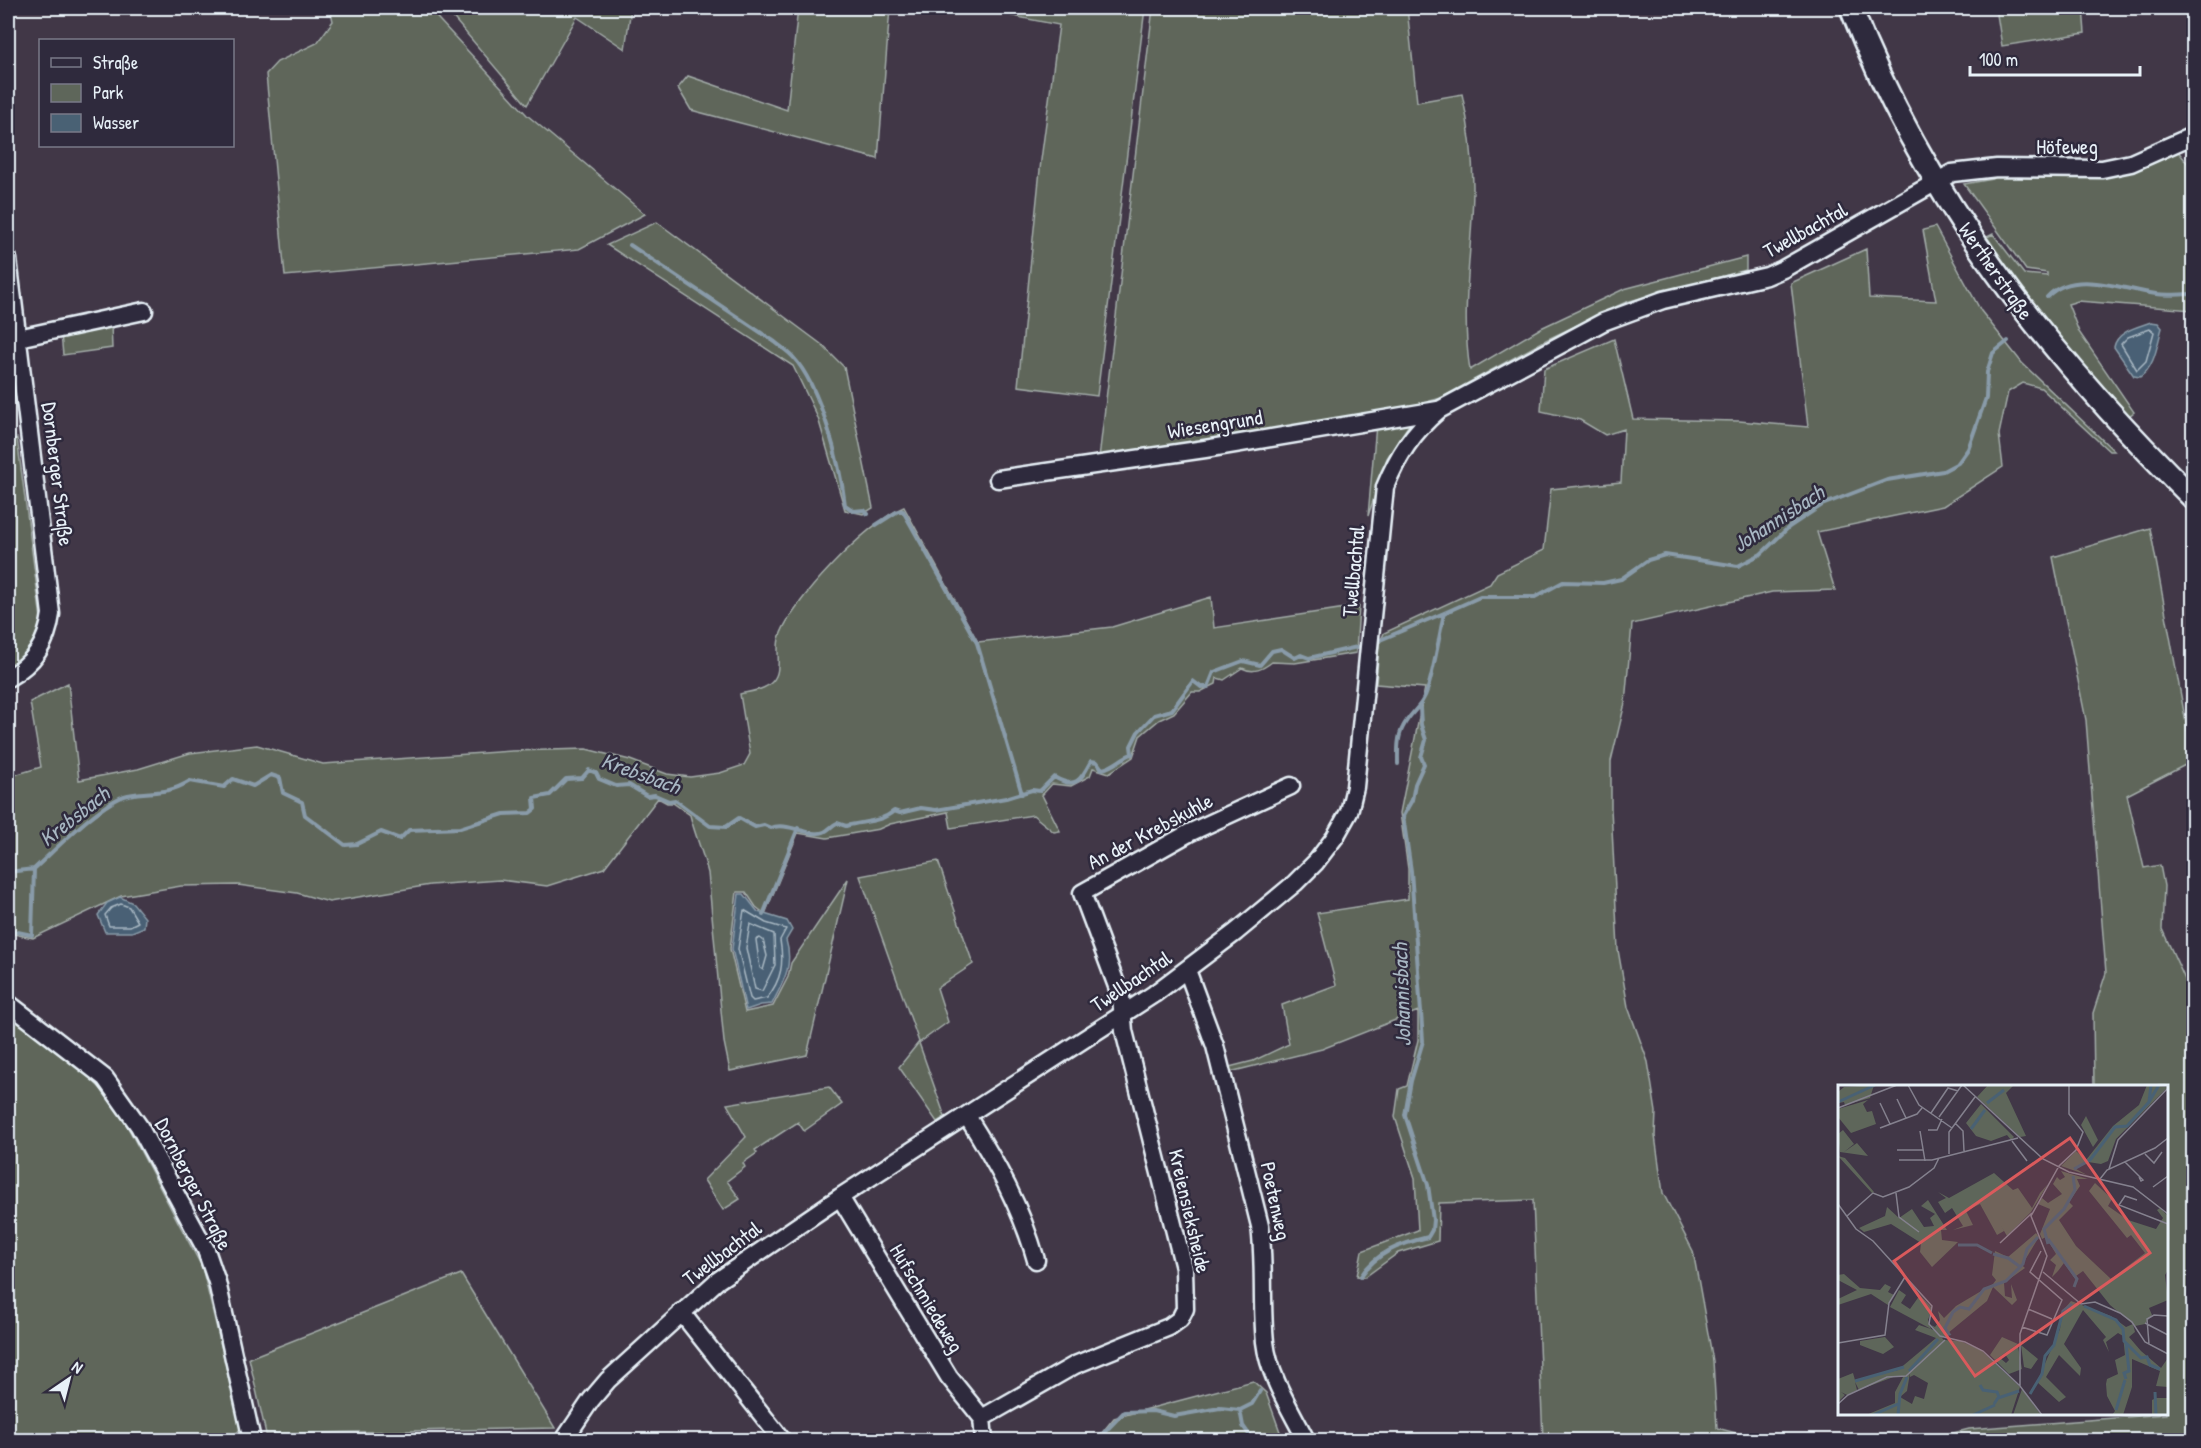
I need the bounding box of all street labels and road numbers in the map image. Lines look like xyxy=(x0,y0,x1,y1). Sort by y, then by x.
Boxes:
street label: Höfeweg xyxy=(2036,132,2098,161)
street label: Twellbachtal xyxy=(1758,195,1853,265)
street label: Wertherstraße xyxy=(1952,216,2040,326)
street label: Dornberger Straße xyxy=(35,401,81,547)
street label: Wiesengrund xyxy=(1166,402,1264,446)
street label: Twellbachtal xyxy=(1335,524,1371,618)
street label: An der Krebskuhle xyxy=(1082,786,1218,876)
street label: Twellbachtal xyxy=(1085,943,1178,1019)
street label: Dornberger Straße xyxy=(148,1113,240,1255)
street label: Kreiensieksheide xyxy=(1162,1146,1218,1276)
street label: Poetenweg xyxy=(1254,1159,1298,1243)
street label: Twellbachtal xyxy=(677,1214,768,1292)
street label: Hufschmiedeweg xyxy=(883,1238,971,1358)

